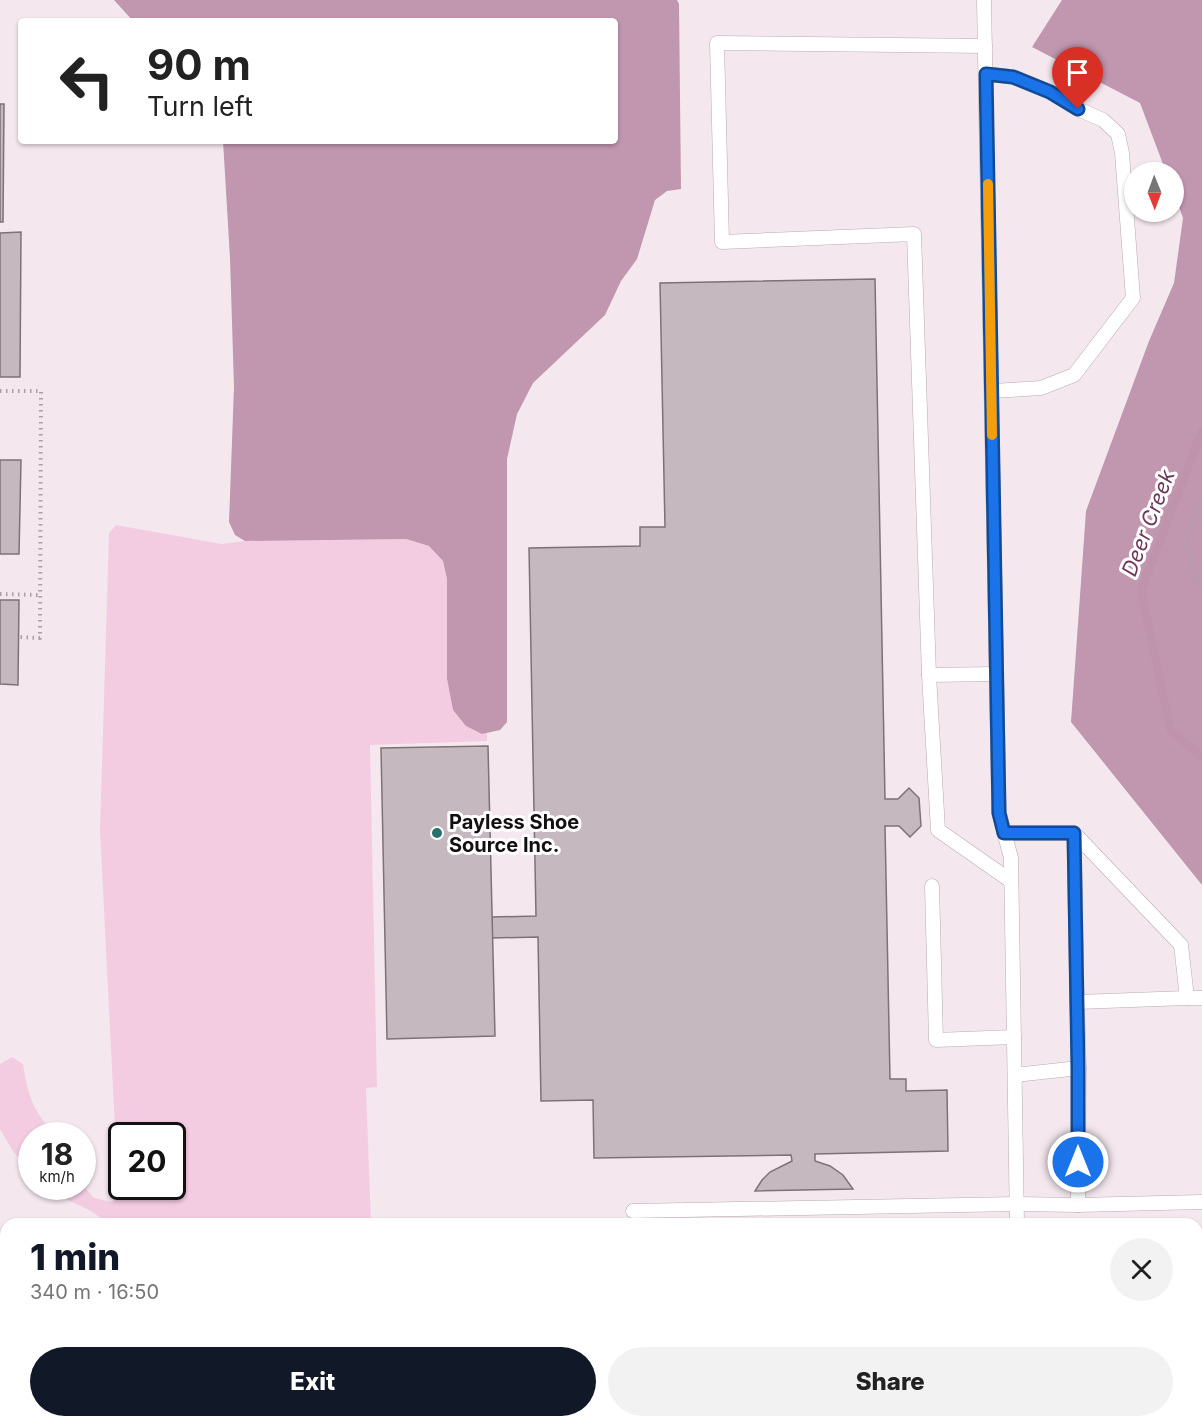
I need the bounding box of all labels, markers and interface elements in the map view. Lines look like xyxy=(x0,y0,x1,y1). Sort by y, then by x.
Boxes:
text: 90 m xyxy=(147,39,251,90)
icon: left xyxy=(48,42,126,120)
pin xyxy=(1052,47,1103,109)
icon: arrive xyxy=(1061,56,1094,89)
text: Turn left xyxy=(147,90,253,123)
north arrow xyxy=(1124,162,1184,222)
map controls xyxy=(1124,162,1184,222)
water label: Deer Creek xyxy=(1116,466,1180,580)
place label: Payless Shoe Source Inc. xyxy=(449,810,579,857)
marker: Payless Shoe Source Inc. xyxy=(430,826,444,840)
speed limit sign: 20 xyxy=(108,1122,186,1200)
position arrow xyxy=(1046,1130,1110,1194)
text: 18 xyxy=(41,1136,73,1172)
text: km/h xyxy=(39,1167,75,1186)
text: 1 min xyxy=(30,1235,120,1279)
button: close xyxy=(1110,1238,1173,1301)
text: 340 m · 16:50 xyxy=(30,1280,159,1304)
button: Exit xyxy=(30,1347,596,1416)
button: Share xyxy=(608,1347,1173,1416)

